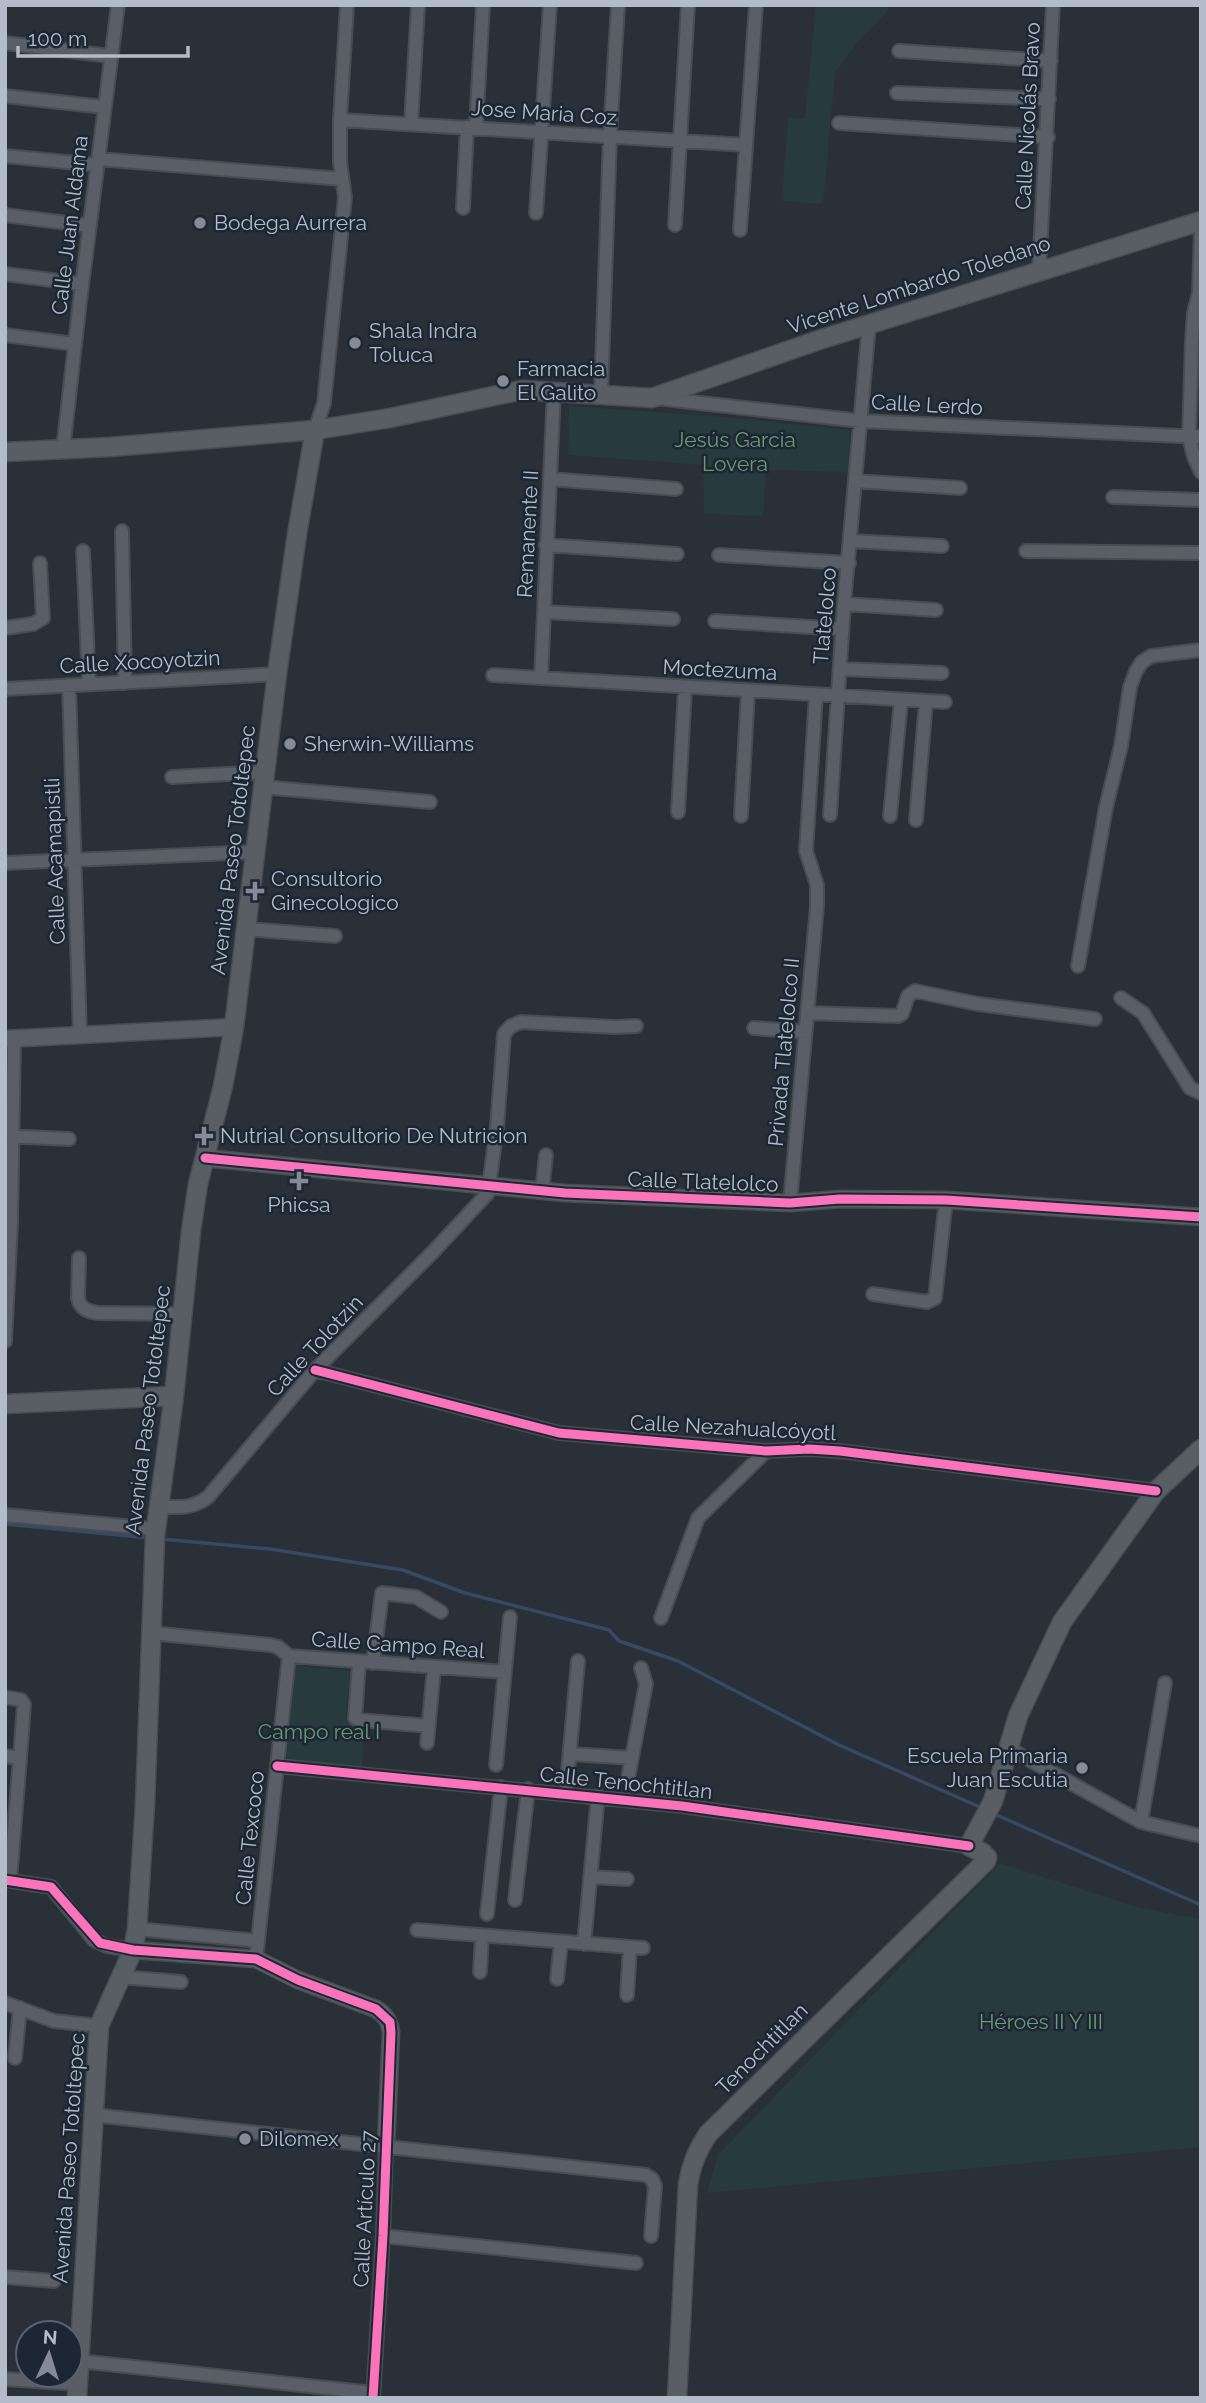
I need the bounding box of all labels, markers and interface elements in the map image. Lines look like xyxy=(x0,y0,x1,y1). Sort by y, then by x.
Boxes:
scale bar xyxy=(18,14,187,58)
street label: Calle Nicolás Bravo xyxy=(1010,21,1045,211)
text: 100 m xyxy=(28,26,87,51)
street label: Jose Maria Coz xyxy=(470,95,618,130)
street label: Calle Juan Aldama xyxy=(46,134,93,316)
place label: Bodega Aurrera xyxy=(214,210,367,235)
marker: Bodega Aurrera xyxy=(192,215,208,231)
street label: Vicente Lombardo Toledano xyxy=(784,230,1054,339)
place label: Shala Indra Toluca xyxy=(369,318,477,367)
marker: Shala Indra Toluca xyxy=(347,335,363,351)
place label: Farmacia El Galito xyxy=(517,356,605,405)
marker: Farmacia El Galito xyxy=(495,373,511,389)
street label: Calle Lerdo xyxy=(870,389,984,420)
park label: Jesús Garcia Lovera xyxy=(674,427,796,476)
street label: Remanente II xyxy=(512,469,543,599)
street label: Tlatelolco xyxy=(808,567,841,665)
street label: Calle Xocoyotzin xyxy=(59,645,221,678)
street label: Moctezuma xyxy=(662,654,778,685)
street label: Avenida Paseo Totoltepec xyxy=(205,724,260,976)
place label: Sherwin-Williams xyxy=(304,731,474,756)
marker: Sherwin-Williams xyxy=(282,736,298,752)
street label: Calle Acamapistli xyxy=(39,777,70,945)
place label: Consultorio Ginecologico xyxy=(271,866,399,915)
marker: Consultorio Ginecologico xyxy=(245,881,265,901)
street label: Privada Tlatelolco II xyxy=(763,957,804,1147)
place label: Nutrial Consultorio De Nutricion xyxy=(220,1123,527,1148)
marker: Nutrial Consultorio De Nutricion xyxy=(194,1126,214,1146)
street label: Calle Tlatelolco xyxy=(627,1166,779,1197)
marker: Phicsa xyxy=(291,1173,307,1189)
place label: Phicsa xyxy=(268,1192,331,1217)
street label: Avenida Paseo Totoltepec xyxy=(120,1284,175,1536)
street label: Calle Tolotzin xyxy=(261,1290,368,1402)
street label: Calle Nezahualcóyotl xyxy=(629,1410,837,1445)
street label: Calle Campo Real xyxy=(310,1626,486,1663)
park label: Campo real I xyxy=(258,1719,380,1744)
place label: Escuela Primaria Juan Escutia xyxy=(907,1743,1068,1792)
marker: Escuela Primaria Juan Escutia xyxy=(1074,1760,1090,1776)
street label: Calle Tenochtitlan xyxy=(538,1761,714,1804)
street label: Calle Texcoco xyxy=(230,1770,269,1906)
street label: Tenochtitlan xyxy=(711,1998,813,2100)
park label: Héroes II Y III xyxy=(979,2009,1103,2034)
street label: Avenida Paseo Totoltepec xyxy=(47,2032,90,2284)
place label: Dilomex xyxy=(259,2126,339,2151)
street label: Calle Artículo 27 xyxy=(348,2129,381,2288)
marker: Dilomex xyxy=(237,2131,253,2147)
north arrow xyxy=(14,2319,84,2389)
text: N xyxy=(42,2326,58,2349)

